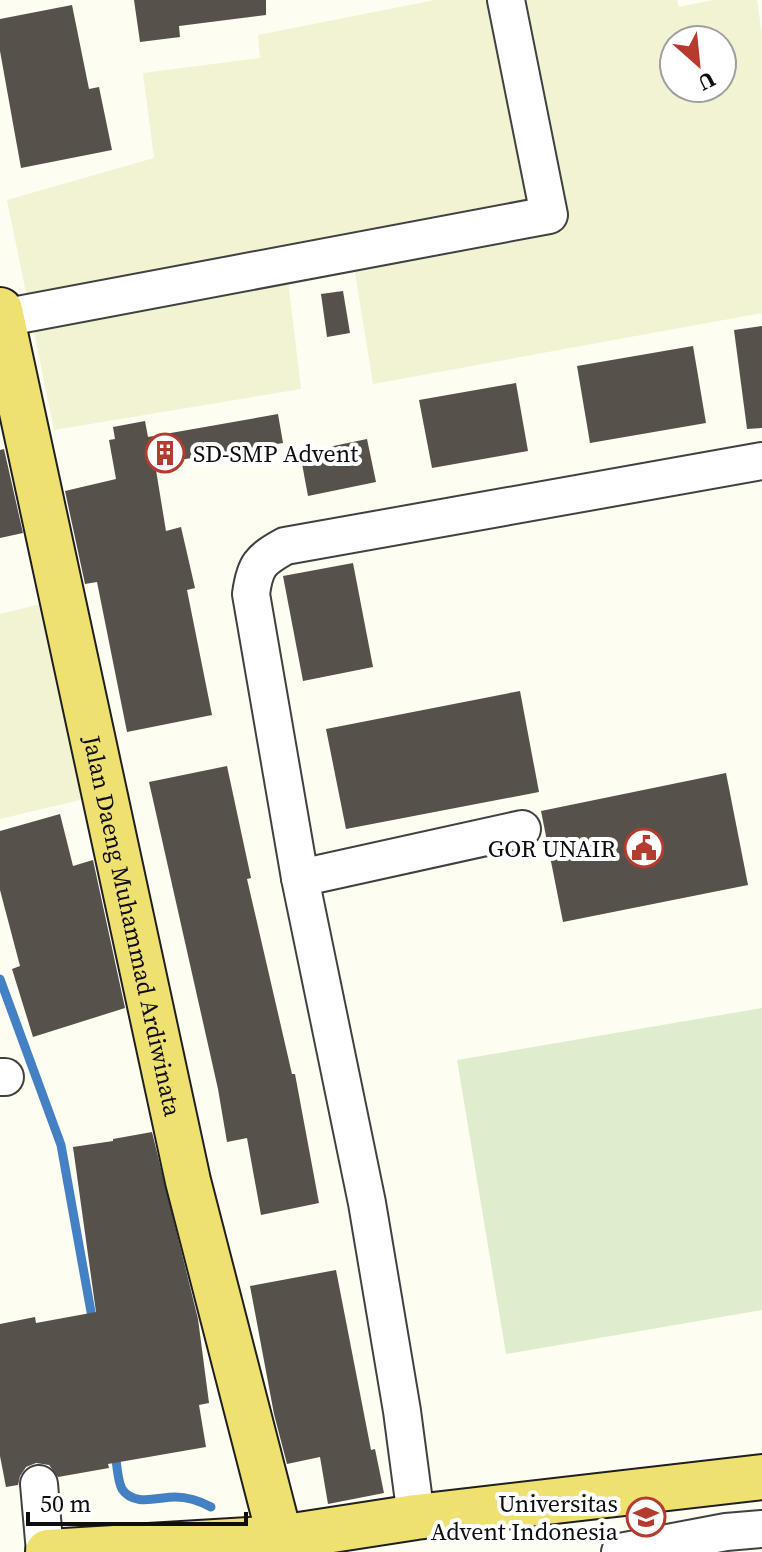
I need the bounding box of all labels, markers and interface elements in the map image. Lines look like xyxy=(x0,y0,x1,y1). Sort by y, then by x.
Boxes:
north arrow xyxy=(658,24,738,104)
text: U xyxy=(693,65,721,99)
building icon: SD-SMP Advent xyxy=(144,432,186,474)
place label: SD-SMP Advent xyxy=(193,437,358,470)
street label: Jalan Daeng Muhammad Ardiwinata xyxy=(76,731,190,1120)
public building icon: GOR UNAIR xyxy=(623,827,665,869)
place label: GOR UNAIR xyxy=(488,832,616,865)
scale bar xyxy=(28,1476,246,1526)
text: 50 m xyxy=(40,1487,91,1520)
place label: Universitas Advent Indonesia xyxy=(431,1487,619,1548)
school or university icon: Universitas Advent Indonesia xyxy=(625,1496,667,1538)

